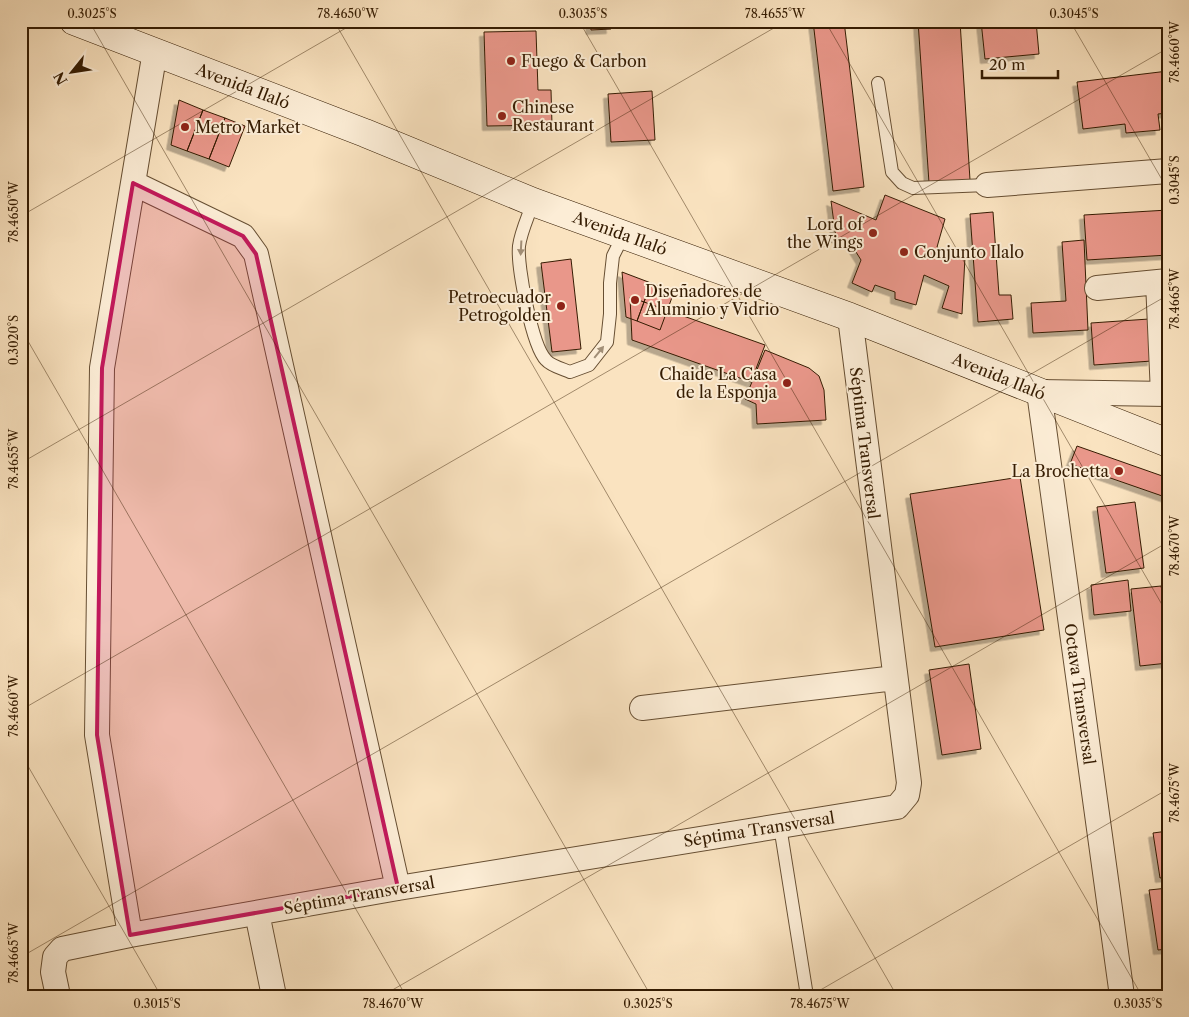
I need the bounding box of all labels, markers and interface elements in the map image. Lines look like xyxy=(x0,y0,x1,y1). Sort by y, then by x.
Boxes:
text: 0.3025°S xyxy=(67,6,117,21)
text: 78.4650°W xyxy=(317,6,380,21)
text: 0.3035°S xyxy=(558,6,608,21)
text: 78.4655°W xyxy=(745,6,806,21)
text: 0.3045°S xyxy=(1049,6,1099,21)
text: 78.4660°W xyxy=(1167,20,1182,83)
north arrow xyxy=(48,48,98,98)
scale bar xyxy=(982,48,1058,80)
place label: Fuego & Carbon xyxy=(521,51,647,71)
marker: Fuego & Carbon xyxy=(505,55,517,67)
text: 20 m xyxy=(989,55,1025,74)
street label: Avenida Ilaló xyxy=(192,59,293,113)
text: N xyxy=(50,69,72,88)
place label: Chinese Restaurant xyxy=(512,97,595,135)
marker: Chinese Restaurant xyxy=(496,110,508,122)
place label: Metro Market xyxy=(195,117,301,137)
marker: Metro Market xyxy=(179,121,191,133)
text: 0.3045°S xyxy=(1167,155,1182,205)
text: 78.4650°W xyxy=(6,180,21,243)
street label: Avenida Ilaló xyxy=(569,206,670,259)
place label: Lord of the Wings xyxy=(787,214,865,252)
marker: Lord of the Wings xyxy=(867,227,879,239)
one-way arrow xyxy=(516,241,524,257)
place label: Conjunto Ilalo xyxy=(914,242,1024,262)
marker: Conjunto Ilalo xyxy=(898,246,910,258)
text: 78.4665°W xyxy=(1167,268,1182,329)
place label: Diseñadores de Aluminio y Vidrio xyxy=(644,281,780,319)
place label: Petroecuador Petrogolden xyxy=(448,287,551,325)
marker: Diseñadores de Aluminio y Vidrio xyxy=(629,294,641,306)
marker: Petroecuador Petrogolden xyxy=(555,300,567,312)
text: 0.3020°S xyxy=(6,315,21,365)
one-way arrow xyxy=(594,346,605,359)
street label: Avenida Ilaló xyxy=(948,348,1049,404)
place label: Chaide La Casa de la Esponja xyxy=(659,364,778,402)
street label: Séptima Transversal xyxy=(846,366,884,520)
marker: Chaide La Casa de la Esponja xyxy=(781,377,793,389)
text: 78.4655°W xyxy=(6,428,21,489)
place label: La Brochetta xyxy=(1011,461,1110,481)
marker: La Brochetta xyxy=(1113,465,1125,477)
text: 78.4670°W xyxy=(1167,515,1182,576)
street label: Octava Transversal xyxy=(1060,622,1100,766)
text: 78.4660°W xyxy=(6,674,21,737)
text: 78.4675°W xyxy=(1167,762,1182,823)
street label: Séptima Transversal xyxy=(682,807,836,851)
street label: Séptima Transversal xyxy=(282,872,436,918)
text: 78.4665°W xyxy=(6,922,21,983)
text: 0.3015°S xyxy=(133,996,181,1011)
text: 78.4670°W xyxy=(363,996,424,1011)
text: 0.3025°S xyxy=(623,996,673,1011)
text: 78.4675°W xyxy=(790,996,851,1011)
text: 0.3035°S xyxy=(1113,996,1163,1011)

